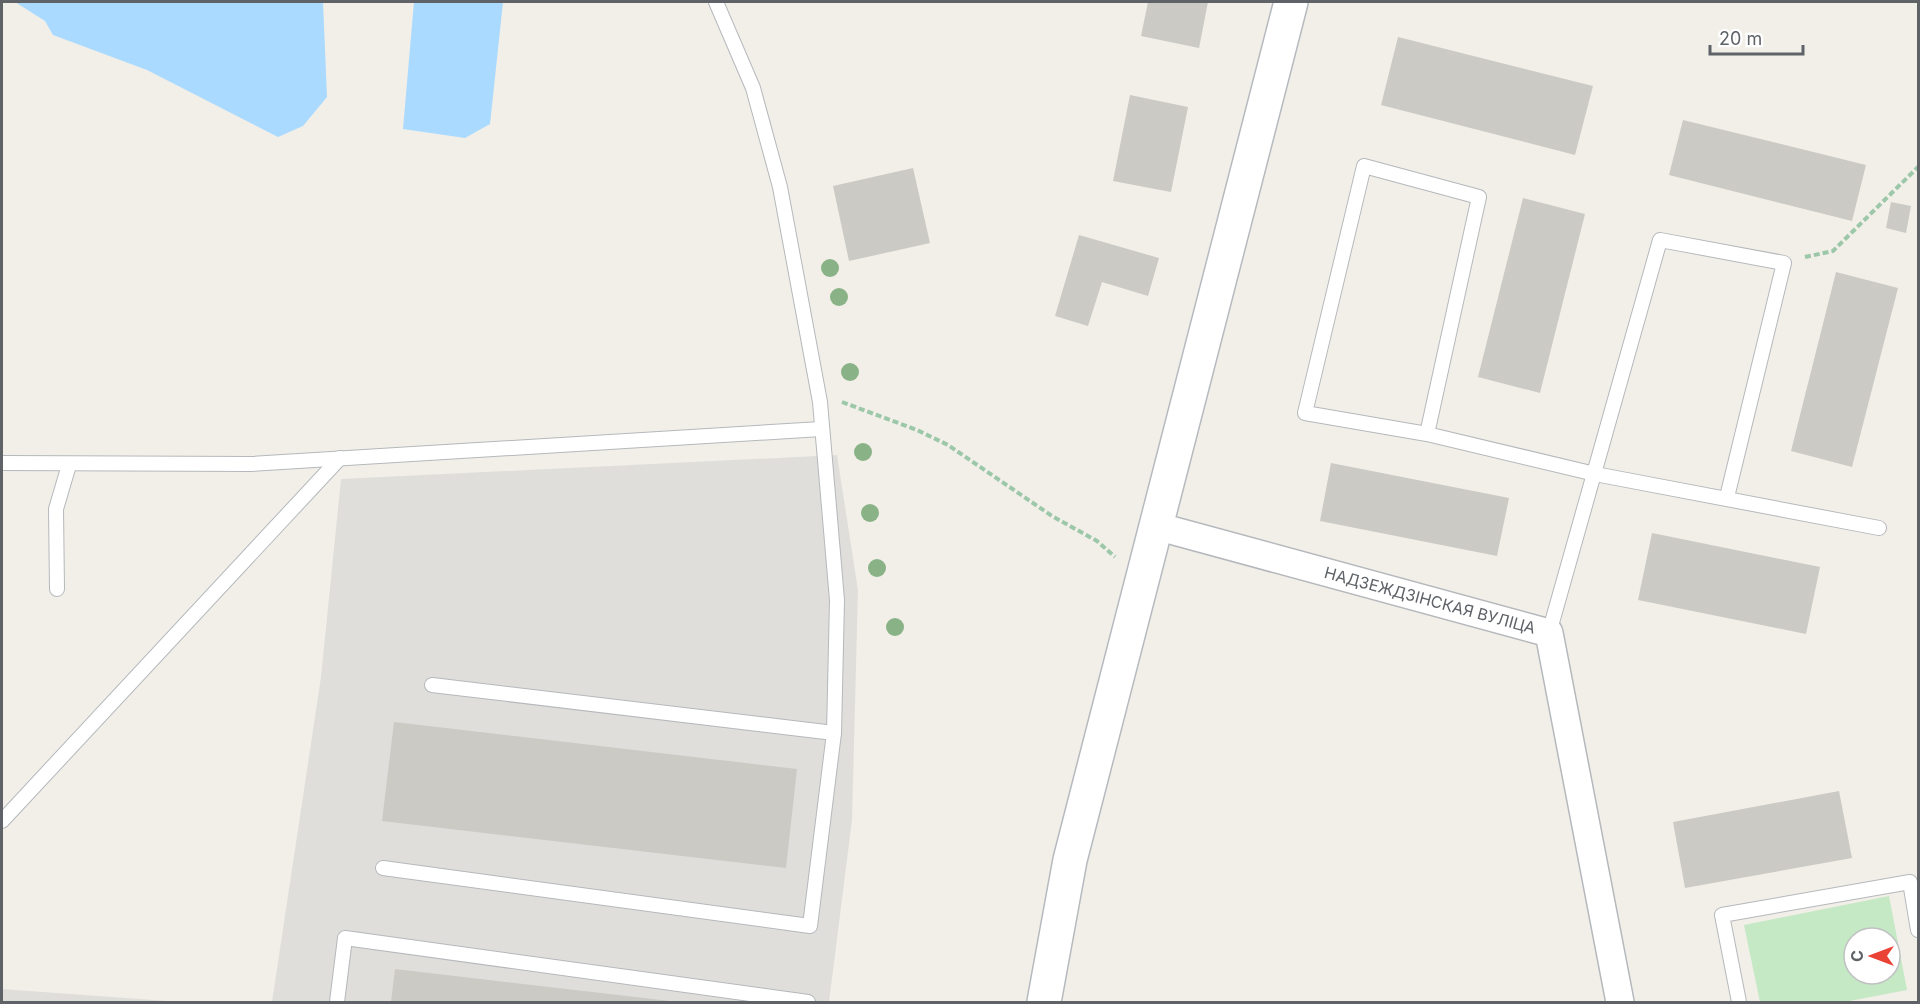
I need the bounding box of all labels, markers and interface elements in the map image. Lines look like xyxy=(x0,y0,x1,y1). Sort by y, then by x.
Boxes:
scale bar xyxy=(1710,18,1803,56)
text: 20 m xyxy=(1719,28,1762,49)
street label: НАДЗЕЖДЗІНСКАЯ ВУЛІЦА xyxy=(1322,562,1538,638)
north arrow xyxy=(1842,926,1902,986)
text: С xyxy=(1847,950,1867,962)

